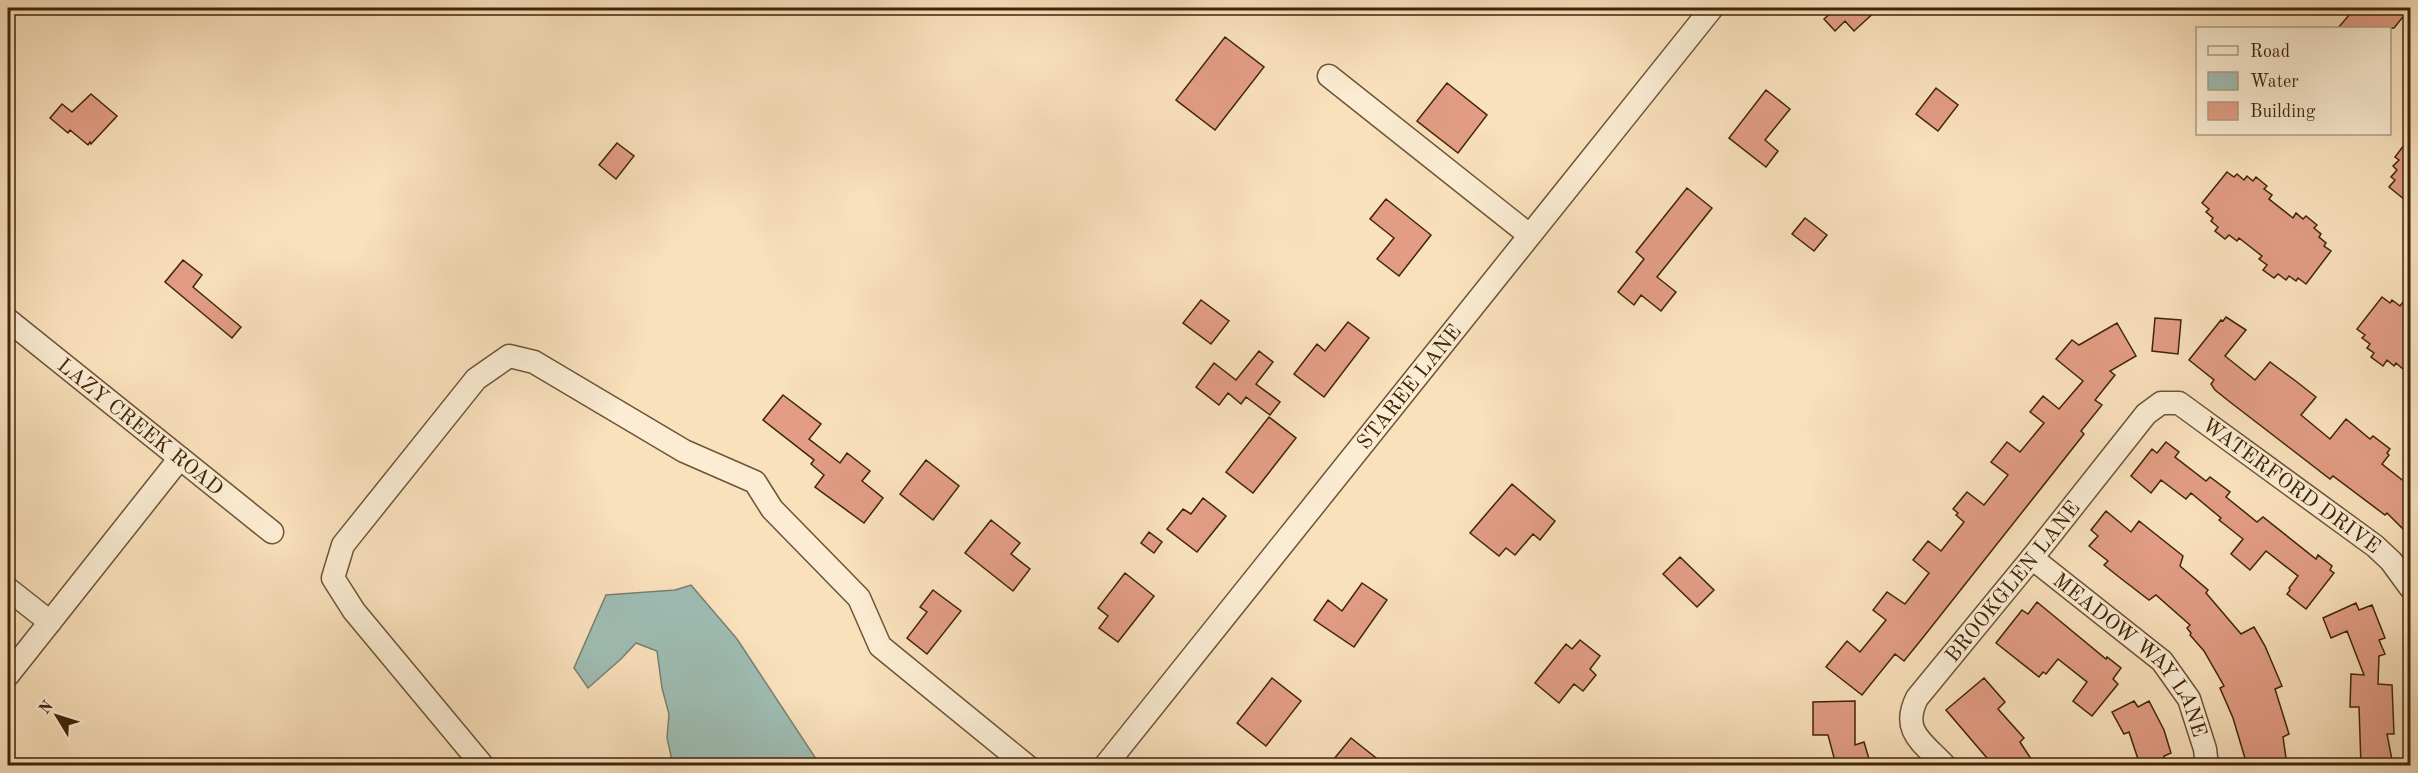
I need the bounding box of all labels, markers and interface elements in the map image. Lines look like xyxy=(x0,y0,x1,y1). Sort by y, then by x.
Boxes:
legend xyxy=(2196,27,2391,135)
text: Road xyxy=(2250,43,2290,61)
text: Water xyxy=(2250,73,2299,91)
text: Building xyxy=(2250,103,2316,121)
street label: STAREE LANE xyxy=(1354,321,1466,454)
street label: LAZY CREEK ROAD xyxy=(53,355,226,500)
street label: WATERFORD DRIVE xyxy=(2198,414,2384,558)
street label: BROOKGLEN LANE xyxy=(1942,498,2085,667)
street label: MEADOW WAY LANE xyxy=(2049,570,2209,740)
north arrow xyxy=(27,686,87,746)
text: N xyxy=(37,698,57,718)

